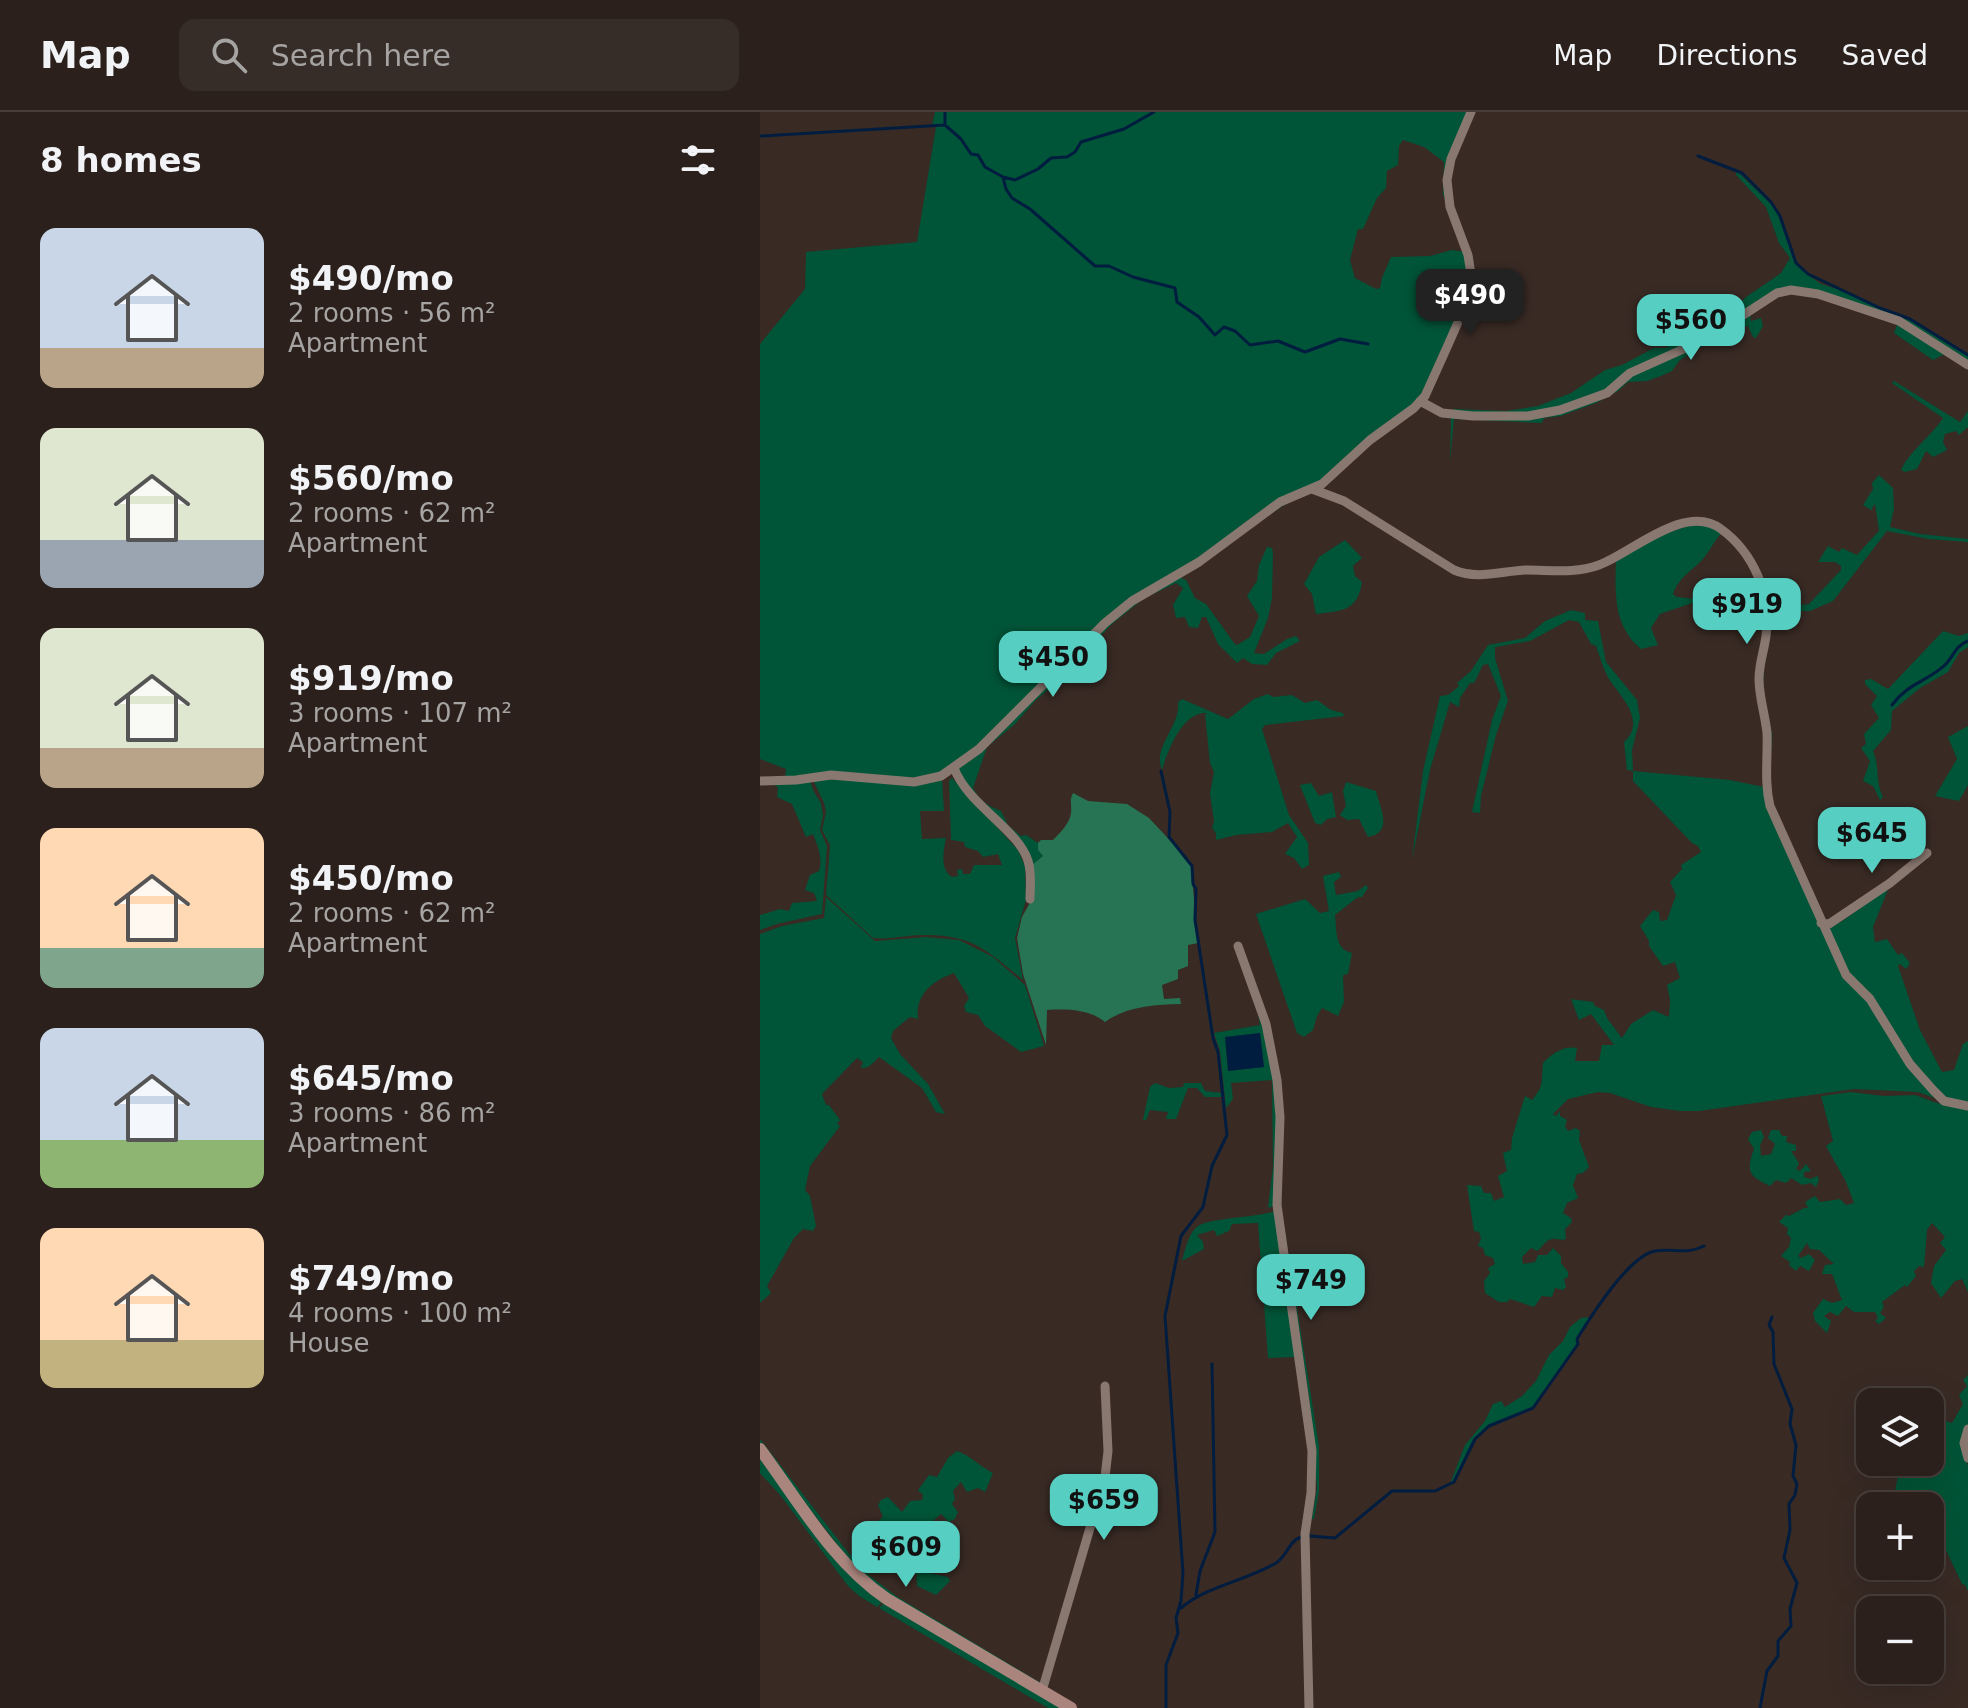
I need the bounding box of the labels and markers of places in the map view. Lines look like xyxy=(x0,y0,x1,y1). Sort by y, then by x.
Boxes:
pin: $490 xyxy=(1423,269,1517,337)
pin: $560 xyxy=(1644,294,1738,362)
pin: $919 xyxy=(1700,578,1794,646)
pin: $450 xyxy=(1006,631,1100,699)
pin: $645 xyxy=(1825,807,1919,875)
pin: $749 xyxy=(1264,1254,1358,1322)
pin: $659 xyxy=(1057,1474,1151,1542)
pin: $609 xyxy=(859,1521,953,1589)

